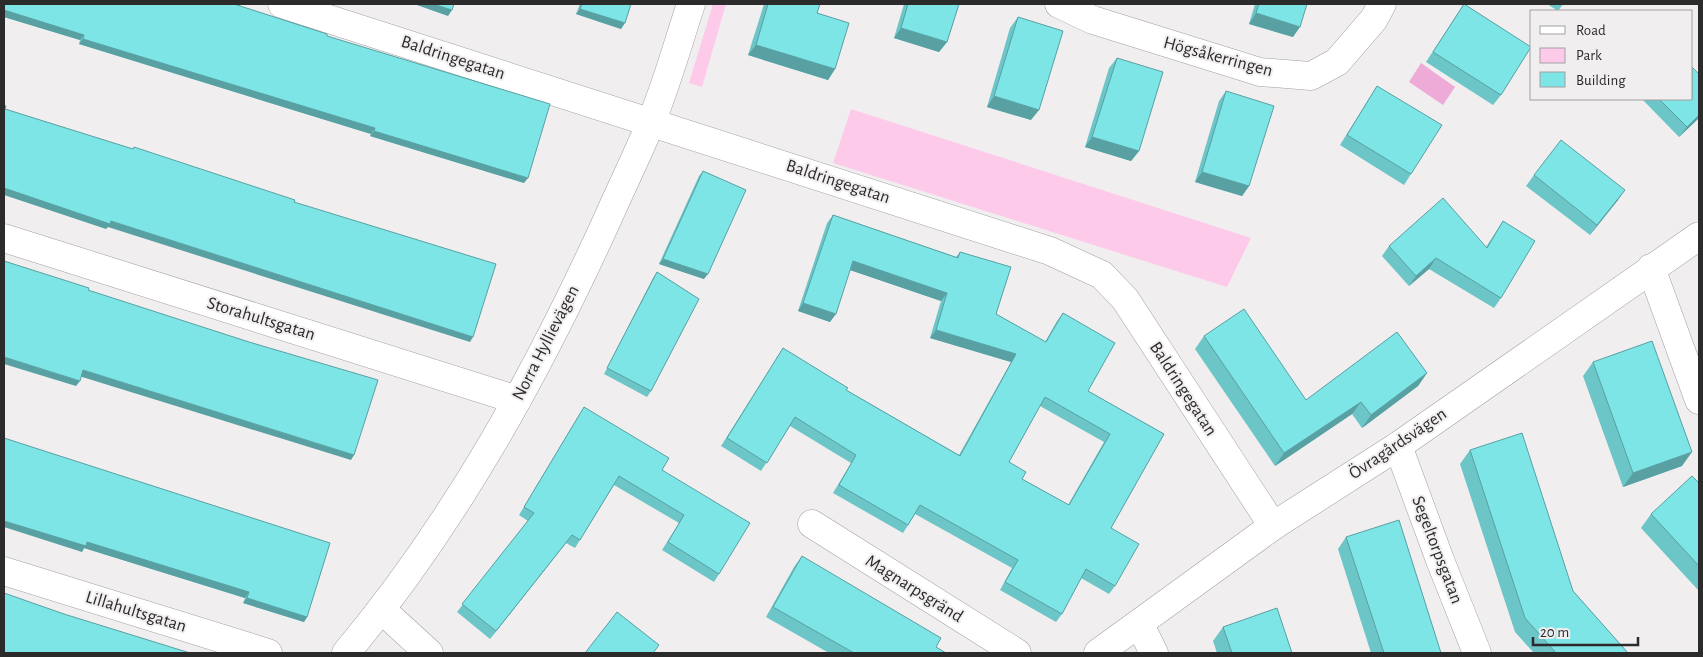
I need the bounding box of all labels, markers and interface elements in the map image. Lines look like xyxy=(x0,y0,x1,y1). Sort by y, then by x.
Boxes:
legend xyxy=(1530,10,1693,100)
text: Road xyxy=(1576,23,1606,38)
street label: Baldringegatan xyxy=(399,33,507,83)
street label: Högsåkerringen xyxy=(1161,34,1275,80)
text: Park xyxy=(1576,48,1602,63)
text: Building xyxy=(1576,73,1626,88)
street label: Baldringegatan xyxy=(784,157,892,207)
street label: Norra Hyllievägen xyxy=(509,283,583,403)
street label: Storahultsgatan xyxy=(205,294,317,344)
street label: Baldringegatan xyxy=(1146,339,1220,439)
street label: Övragårdsvägen xyxy=(1345,403,1450,483)
street label: Segeltorpsgatan xyxy=(1408,494,1466,606)
street label: Magnarpsgränd xyxy=(862,552,966,626)
street label: Lillahultsgatan xyxy=(83,588,189,636)
scale bar xyxy=(1533,614,1638,646)
text: 20 m xyxy=(1540,625,1569,640)

